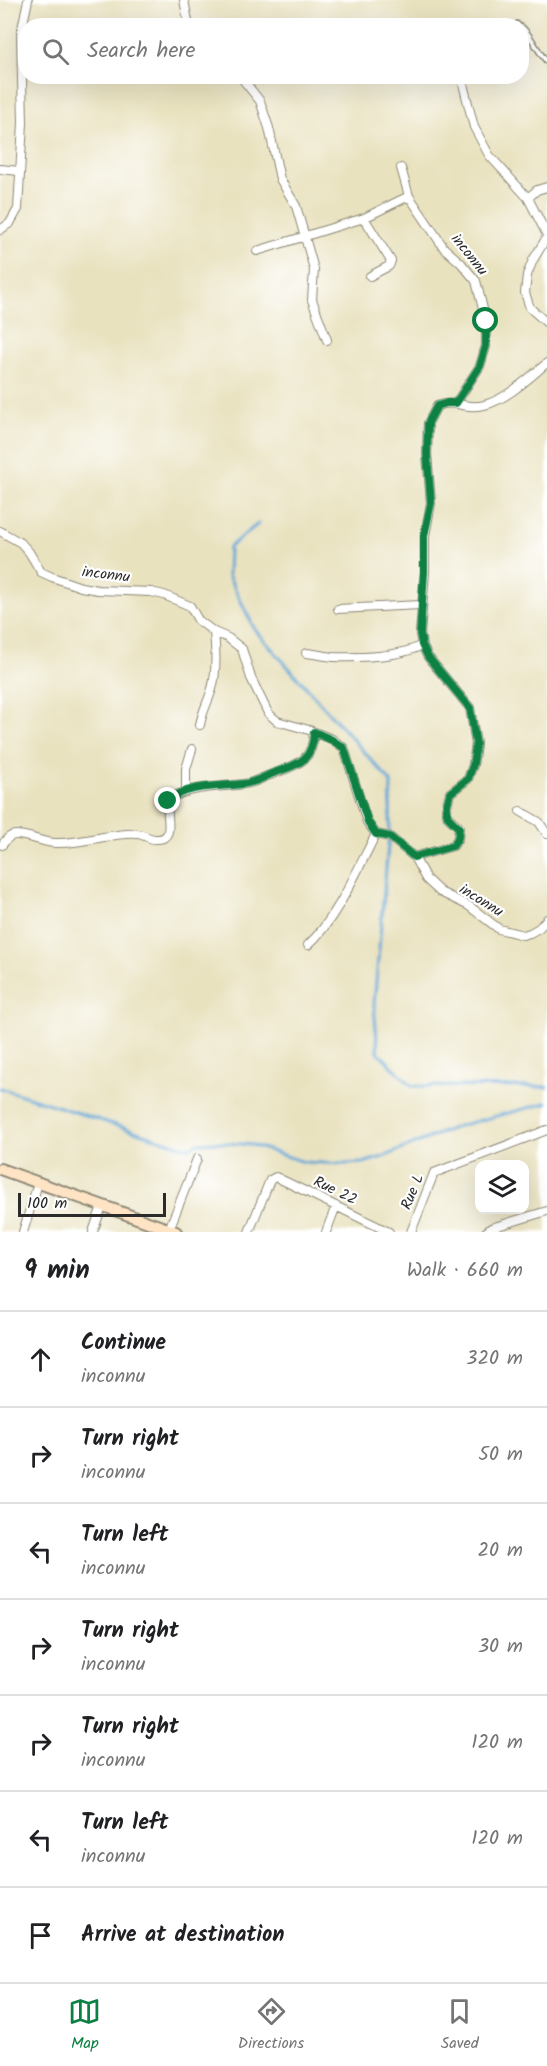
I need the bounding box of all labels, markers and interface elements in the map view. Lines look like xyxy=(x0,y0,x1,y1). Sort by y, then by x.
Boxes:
search box xyxy=(18,18,529,84)
text: Search here xyxy=(87,34,195,69)
icon: search xyxy=(39,35,72,68)
street label: inconnu xyxy=(444,229,494,281)
route start xyxy=(472,307,498,333)
street label: inconnu xyxy=(81,560,131,590)
route end xyxy=(154,787,180,813)
street label: inconnu xyxy=(454,878,508,924)
map controls xyxy=(475,1160,529,1214)
button: layers xyxy=(475,1160,529,1214)
street label: Rue 22 xyxy=(309,1170,361,1212)
street label: Rue L xyxy=(395,1170,431,1214)
scale bar xyxy=(18,1190,166,1218)
text: 100 m xyxy=(27,1191,67,1216)
text: 9 min xyxy=(24,1250,90,1292)
text: Walk · 660 m xyxy=(407,1255,523,1287)
text: Continue xyxy=(81,1326,166,1361)
icon: ahead xyxy=(24,1343,57,1376)
text: 320 m xyxy=(466,1343,523,1375)
text: inconnu xyxy=(81,1361,145,1393)
text: Turn right xyxy=(81,1422,179,1457)
icon: right xyxy=(24,1439,57,1472)
text: 50 m xyxy=(478,1439,523,1471)
text: inconnu xyxy=(81,1457,145,1489)
text: Turn left xyxy=(81,1518,168,1553)
icon: left xyxy=(24,1535,57,1568)
text: 20 m xyxy=(477,1535,523,1567)
text: inconnu xyxy=(81,1553,145,1585)
text: Turn right xyxy=(81,1614,179,1649)
icon: right xyxy=(24,1631,57,1664)
text: 30 m xyxy=(478,1631,523,1663)
text: inconnu xyxy=(81,1649,145,1681)
text: Turn right xyxy=(81,1710,179,1745)
icon: right xyxy=(24,1727,57,1760)
text: 120 m xyxy=(471,1727,523,1759)
text: inconnu xyxy=(81,1745,145,1777)
text: Turn left xyxy=(81,1806,168,1841)
icon: left xyxy=(24,1823,57,1856)
text: 120 m xyxy=(471,1823,523,1855)
text: inconnu xyxy=(81,1841,145,1873)
text: Arrive at destination xyxy=(81,1918,284,1953)
icon: arrive xyxy=(24,1919,57,1952)
tab: Map xyxy=(68,1995,101,2056)
tab: Directions xyxy=(238,1995,304,2056)
tab: Saved xyxy=(441,1995,479,2056)

